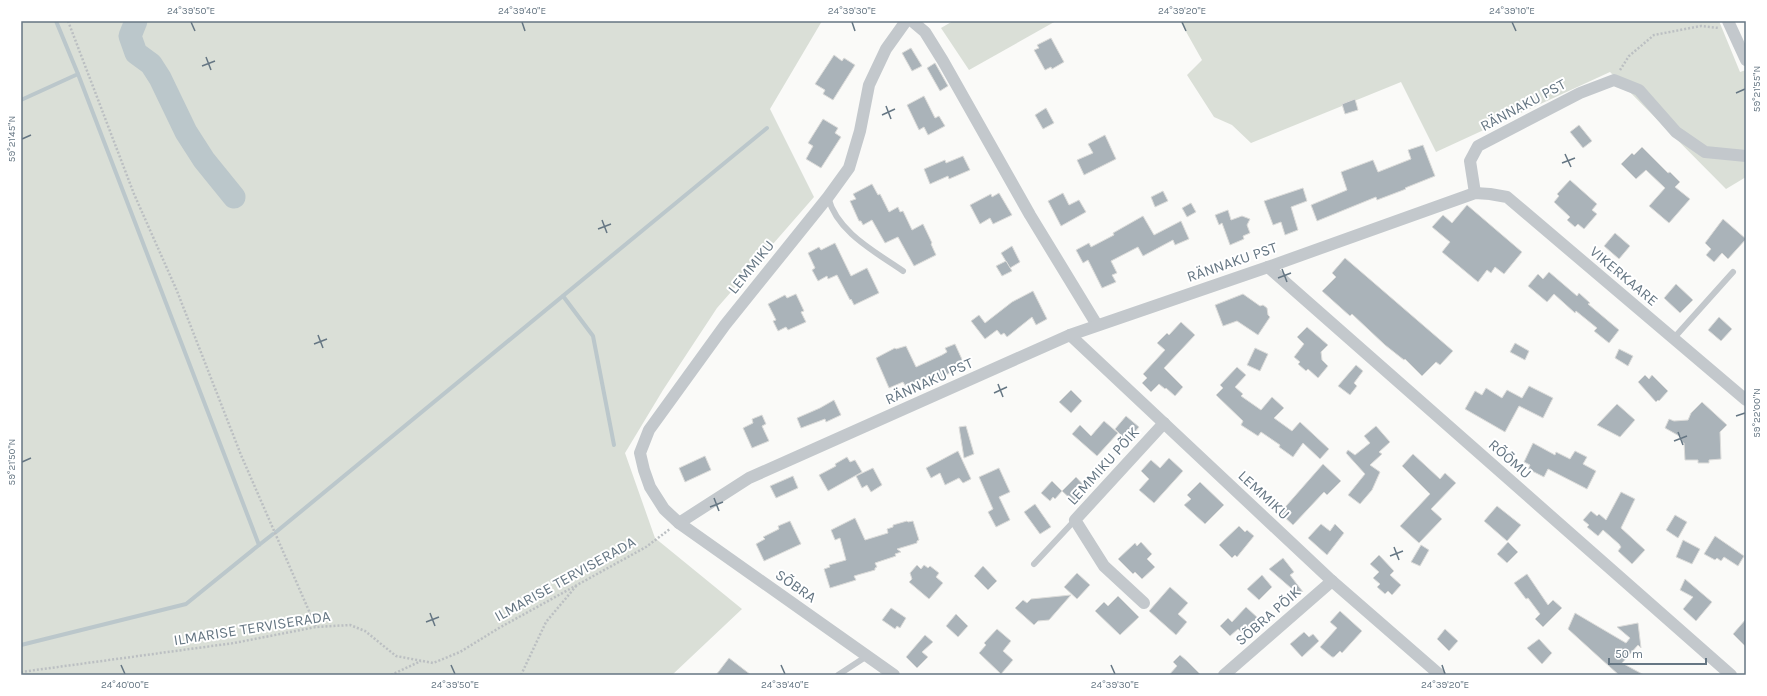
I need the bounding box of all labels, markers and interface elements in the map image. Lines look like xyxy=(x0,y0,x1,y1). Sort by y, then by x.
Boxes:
text: 24°39'50"E xyxy=(167,5,215,17)
text: 24°39'40"E xyxy=(498,5,546,17)
text: 24°39'30"E xyxy=(828,5,876,17)
text: 24°39'20"E xyxy=(1158,5,1206,17)
text: 24°39'10"E xyxy=(1489,5,1535,17)
text: 59°21'55"N xyxy=(1751,66,1763,112)
street label: RÄNNAKU PST xyxy=(1477,75,1569,135)
text: 59°21'45"N xyxy=(6,116,18,162)
street label: LEMMIKU xyxy=(724,236,778,298)
street label: RÄNNAKU PST xyxy=(1184,238,1280,286)
street label: VIKERKAARE xyxy=(1586,242,1662,310)
street label: RÄNNAKU PST xyxy=(882,353,976,408)
text: 59°22'00"N xyxy=(1751,388,1763,438)
street label: LEMMIKU PÕIK xyxy=(1063,423,1143,509)
street label: RÕÕMU xyxy=(1485,435,1535,483)
text: 59°21'50"N xyxy=(6,439,18,485)
street label: LEMMIKU xyxy=(1234,467,1294,523)
street label: ILMARISE TERVISERADA xyxy=(491,533,639,625)
street label: SÕBRA xyxy=(772,565,820,607)
street label: SÕBRA PÕIK xyxy=(1232,583,1304,649)
street label: ILMARISE TERVISERADA xyxy=(172,607,332,649)
scale bar xyxy=(1609,640,1706,666)
text: 50 m xyxy=(1615,647,1643,661)
text: 24°40'00"E xyxy=(101,679,149,691)
text: 24°39'50"E xyxy=(431,679,479,691)
text: 24°39'40"E xyxy=(761,679,809,691)
text: 24°39'30"E xyxy=(1091,679,1139,691)
text: 24°39'20"E xyxy=(1421,679,1469,691)

